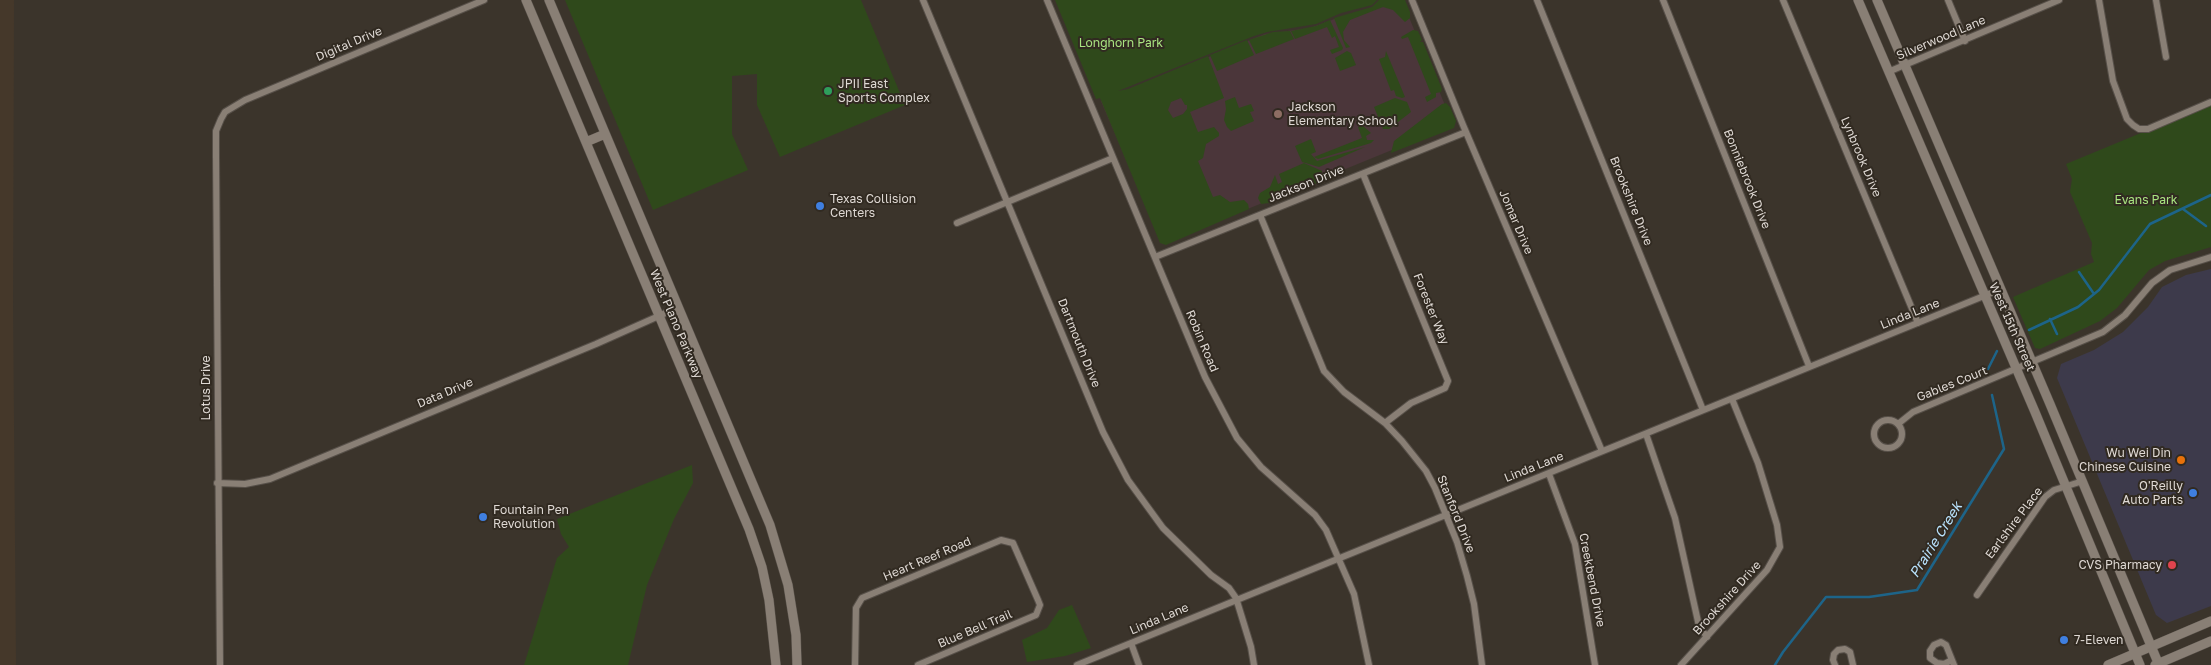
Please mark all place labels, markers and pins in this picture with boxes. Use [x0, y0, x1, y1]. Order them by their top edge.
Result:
place label: JPII East Sports Complex [838, 77, 930, 105]
marker: JPII East Sports Complex [822, 85, 834, 97]
place label: Jackson Elementary School [1288, 100, 1397, 128]
marker: Jackson Elementary School [1272, 108, 1284, 120]
place label: Texas Collision Centers [830, 192, 916, 220]
marker: Texas Collision Centers [814, 200, 826, 212]
place label: Wu Wei Din Chinese Cuisine [2079, 446, 2171, 474]
marker: Wu Wei Din Chinese Cuisine [2175, 454, 2187, 466]
place label: O'Reilly Auto Parts [2122, 479, 2183, 507]
marker: O'Reilly Auto Parts [2187, 487, 2199, 499]
place label: Fountain Pen Revolution [493, 503, 569, 531]
marker: Fountain Pen Revolution [477, 511, 489, 523]
place label: CVS Pharmacy [2078, 558, 2162, 572]
marker: CVS Pharmacy [2166, 559, 2178, 571]
place label: 7-Eleven [2074, 633, 2123, 647]
marker: 7-Eleven [2058, 634, 2070, 646]

